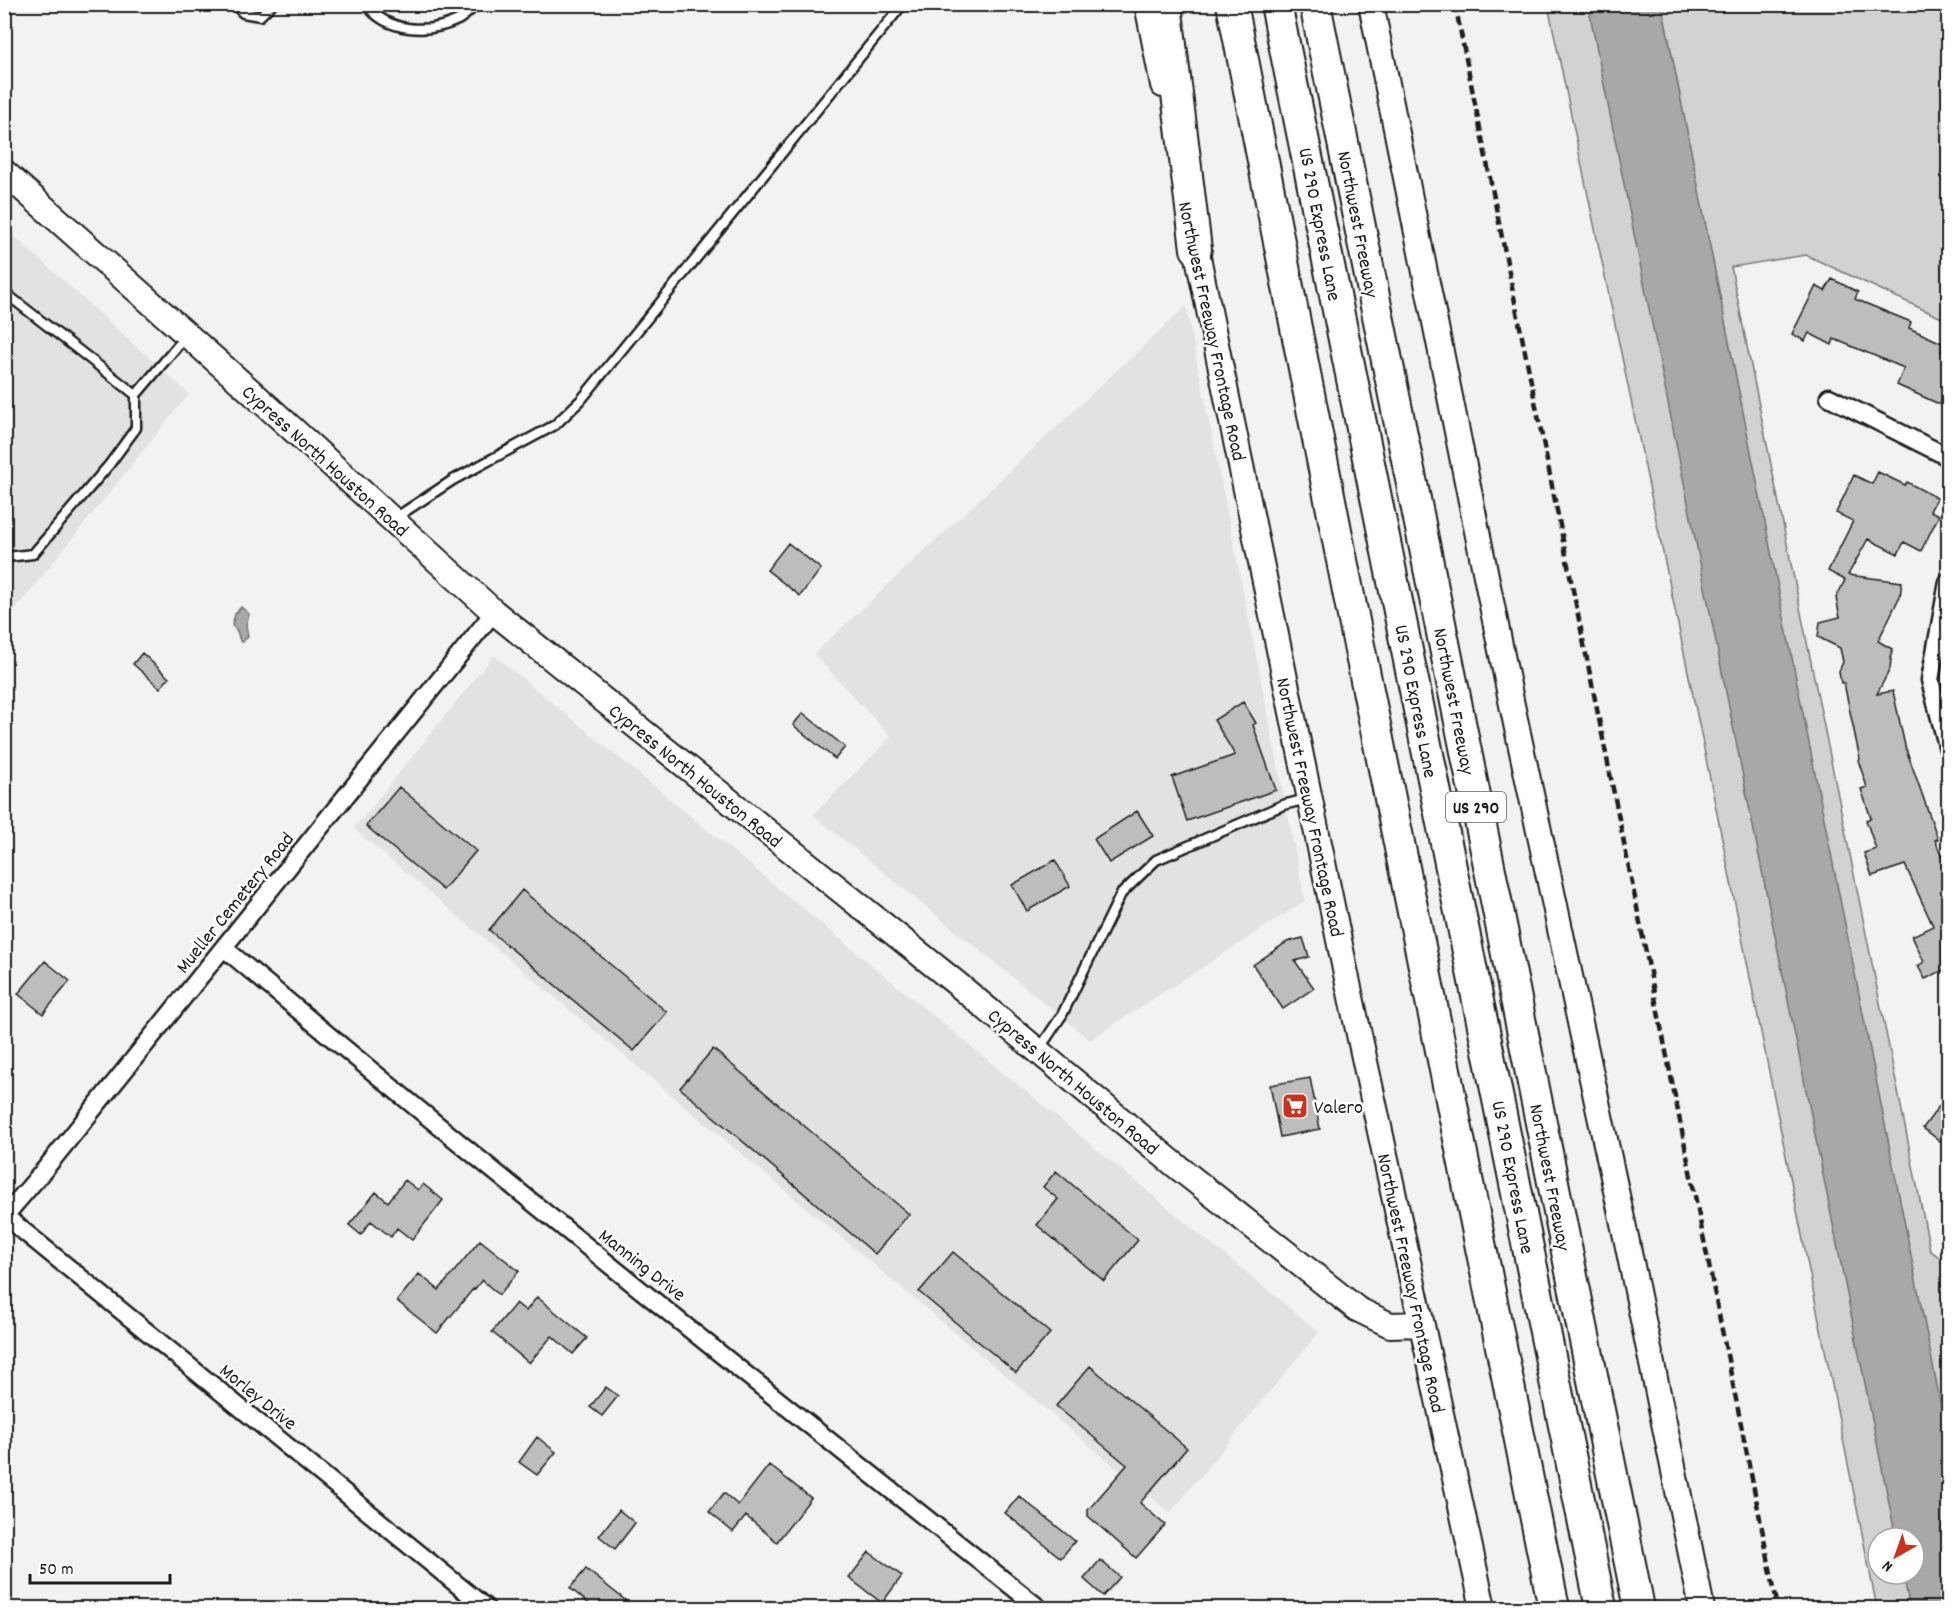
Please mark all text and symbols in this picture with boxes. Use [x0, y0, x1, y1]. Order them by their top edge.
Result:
street label: US 290 Express Lane [1289, 146, 1347, 304]
street label: Northwest Freeway [1328, 149, 1384, 301]
street label: Northwest Freeway Frontage Road [1169, 199, 1251, 464]
street label: Cypress North Houston Road [234, 380, 414, 545]
street label: US 290 Express Lane [1385, 623, 1443, 781]
street label: Northwest Freeway [1424, 626, 1480, 778]
street label: Northwest Freeway Frontage Road [1267, 675, 1349, 940]
street label: Cypress North Houston Road [601, 699, 787, 856]
road number: US 290 [1446, 792, 1506, 822]
street label: Mueller Cemetery Road [171, 827, 302, 980]
street label: Cypress North Houston Road [980, 1003, 1164, 1163]
supermarket icon: Valero [1280, 1091, 1310, 1121]
place label: Valero [1314, 1095, 1363, 1123]
street label: US 290 Express Lane [1482, 1099, 1540, 1257]
street label: Northwest Freeway [1520, 1102, 1576, 1254]
street label: Northwest Freeway Frontage Road [1368, 1151, 1450, 1416]
street label: Manning Drive [591, 1223, 691, 1310]
street label: Morley Drive [212, 1358, 302, 1439]
north arrow [1866, 1526, 1926, 1586]
scale bar [30, 1547, 170, 1585]
text: N [1877, 1554, 1898, 1577]
text: 50 m [39, 1558, 74, 1583]

